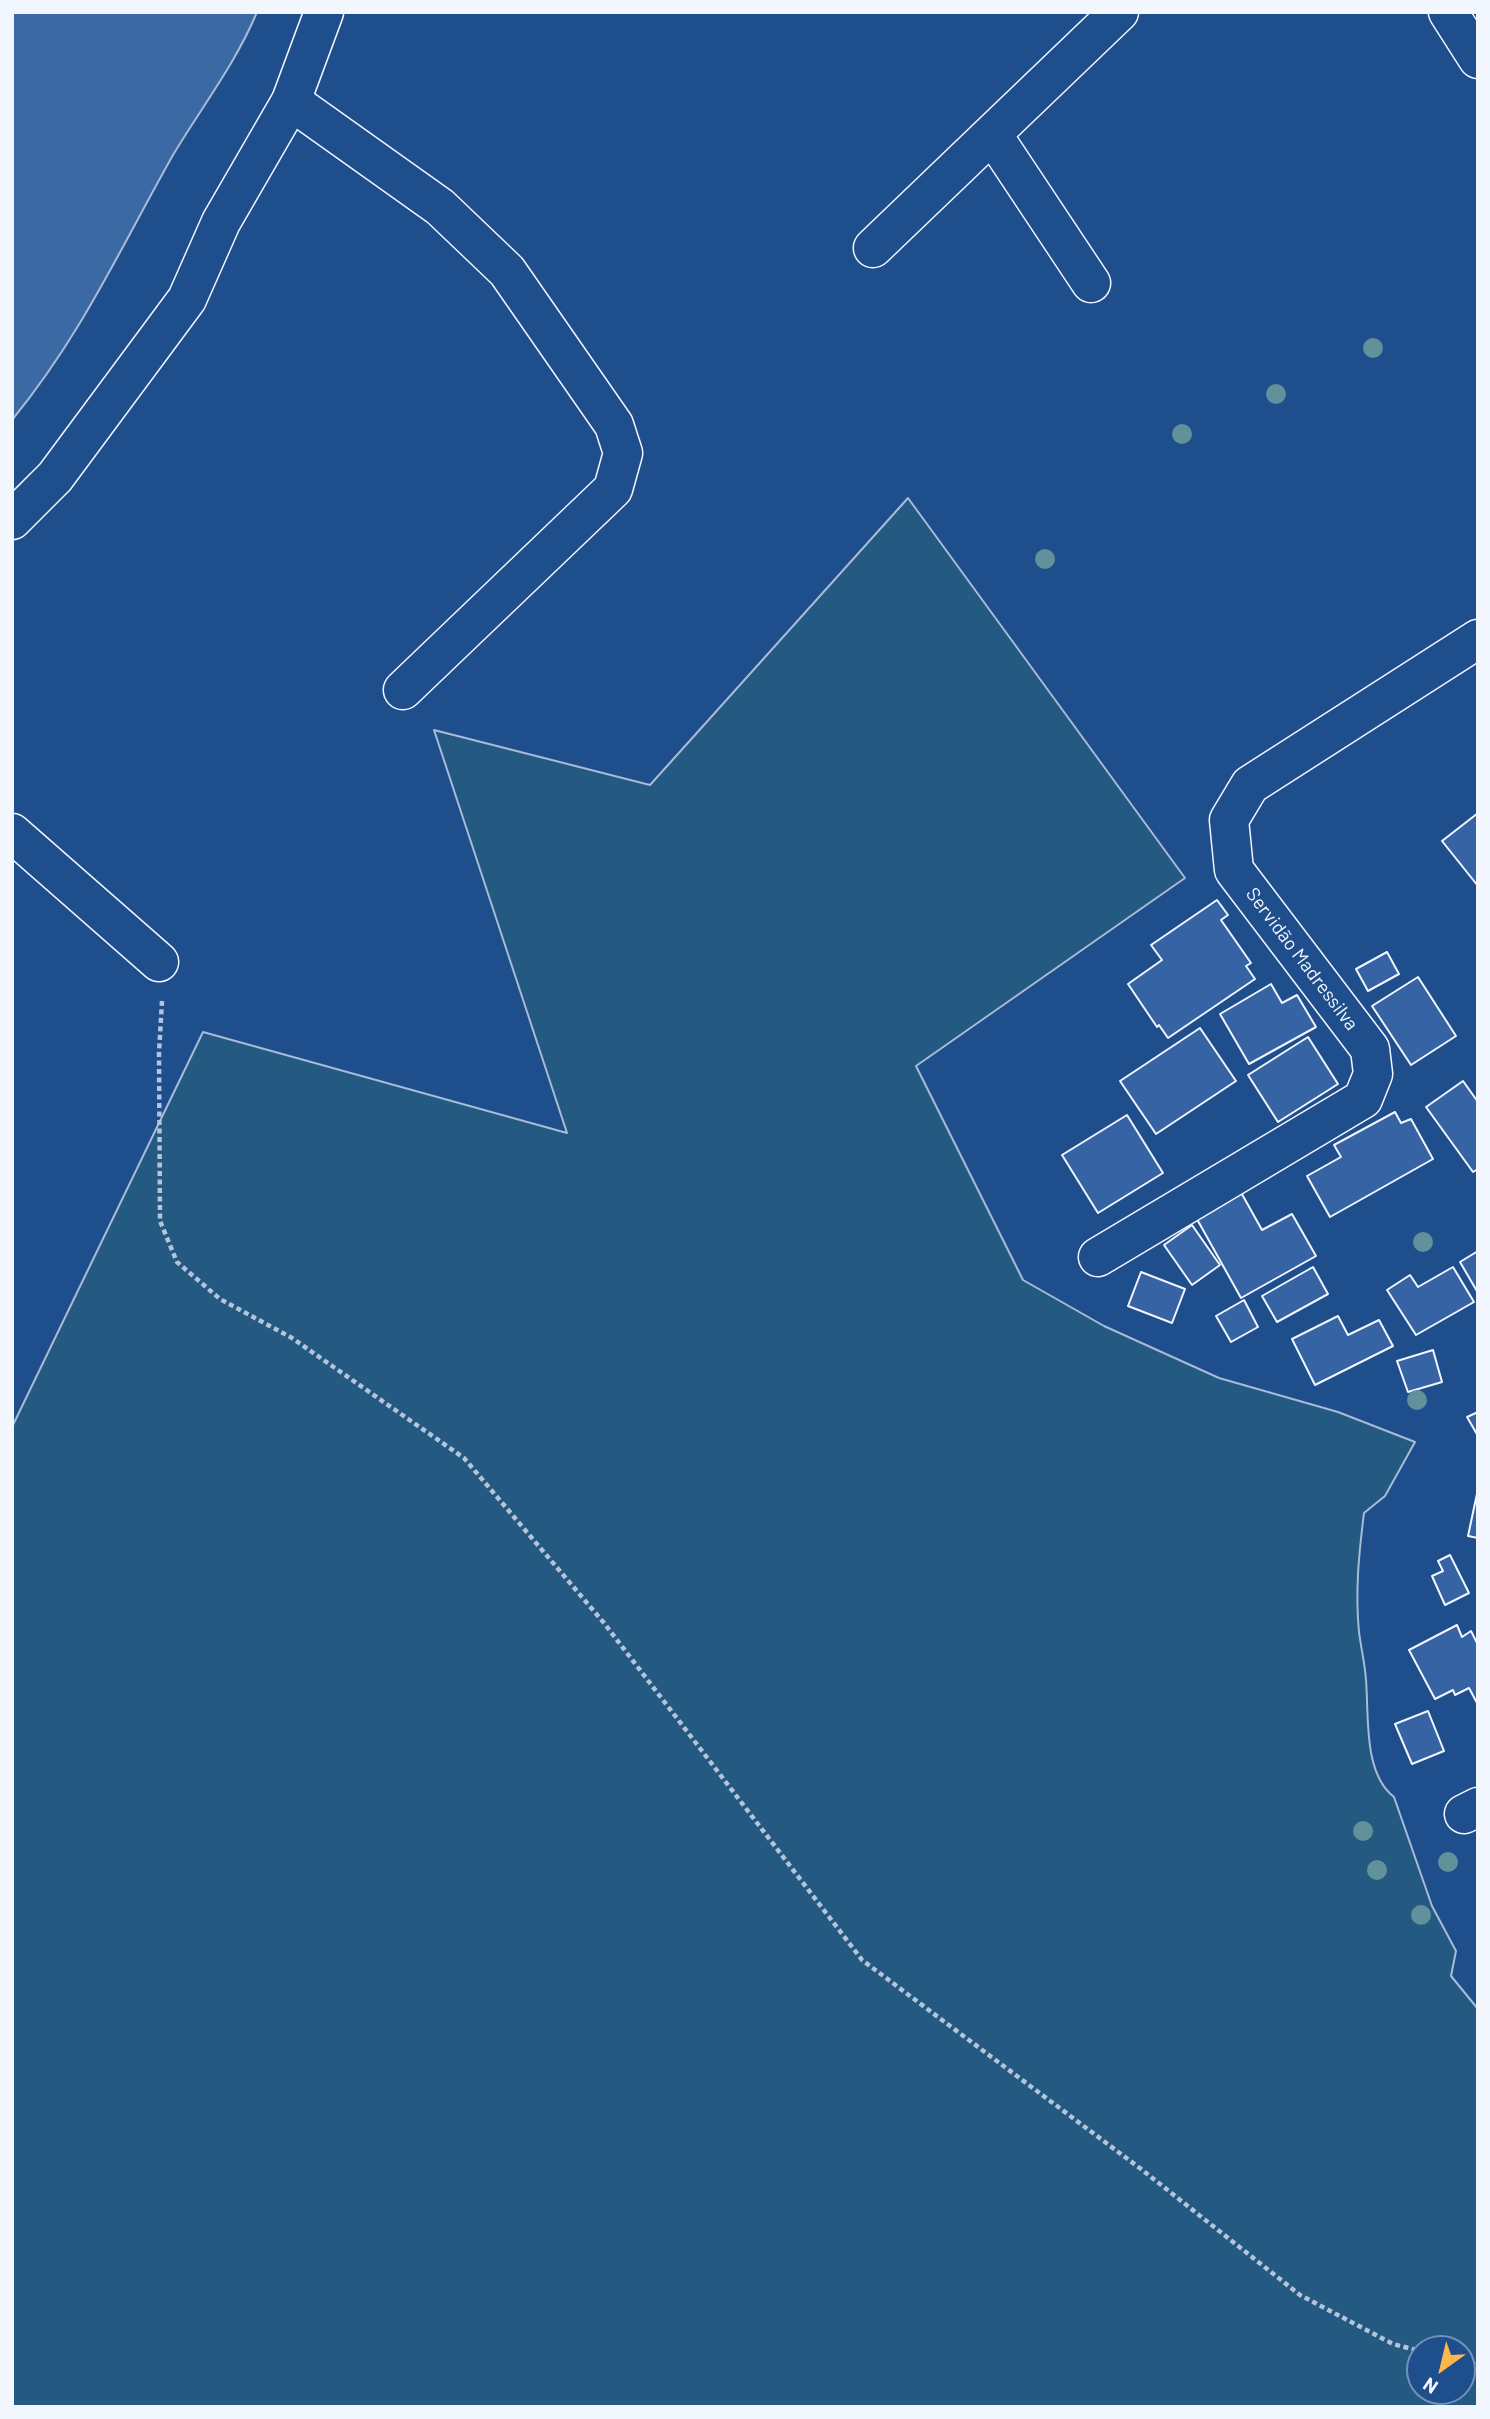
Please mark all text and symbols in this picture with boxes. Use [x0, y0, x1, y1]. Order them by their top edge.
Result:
street label: Servidão Madressilva [1241, 883, 1363, 1035]
north arrow [1406, 2335, 1476, 2405]
text: N [1418, 2373, 1442, 2399]

